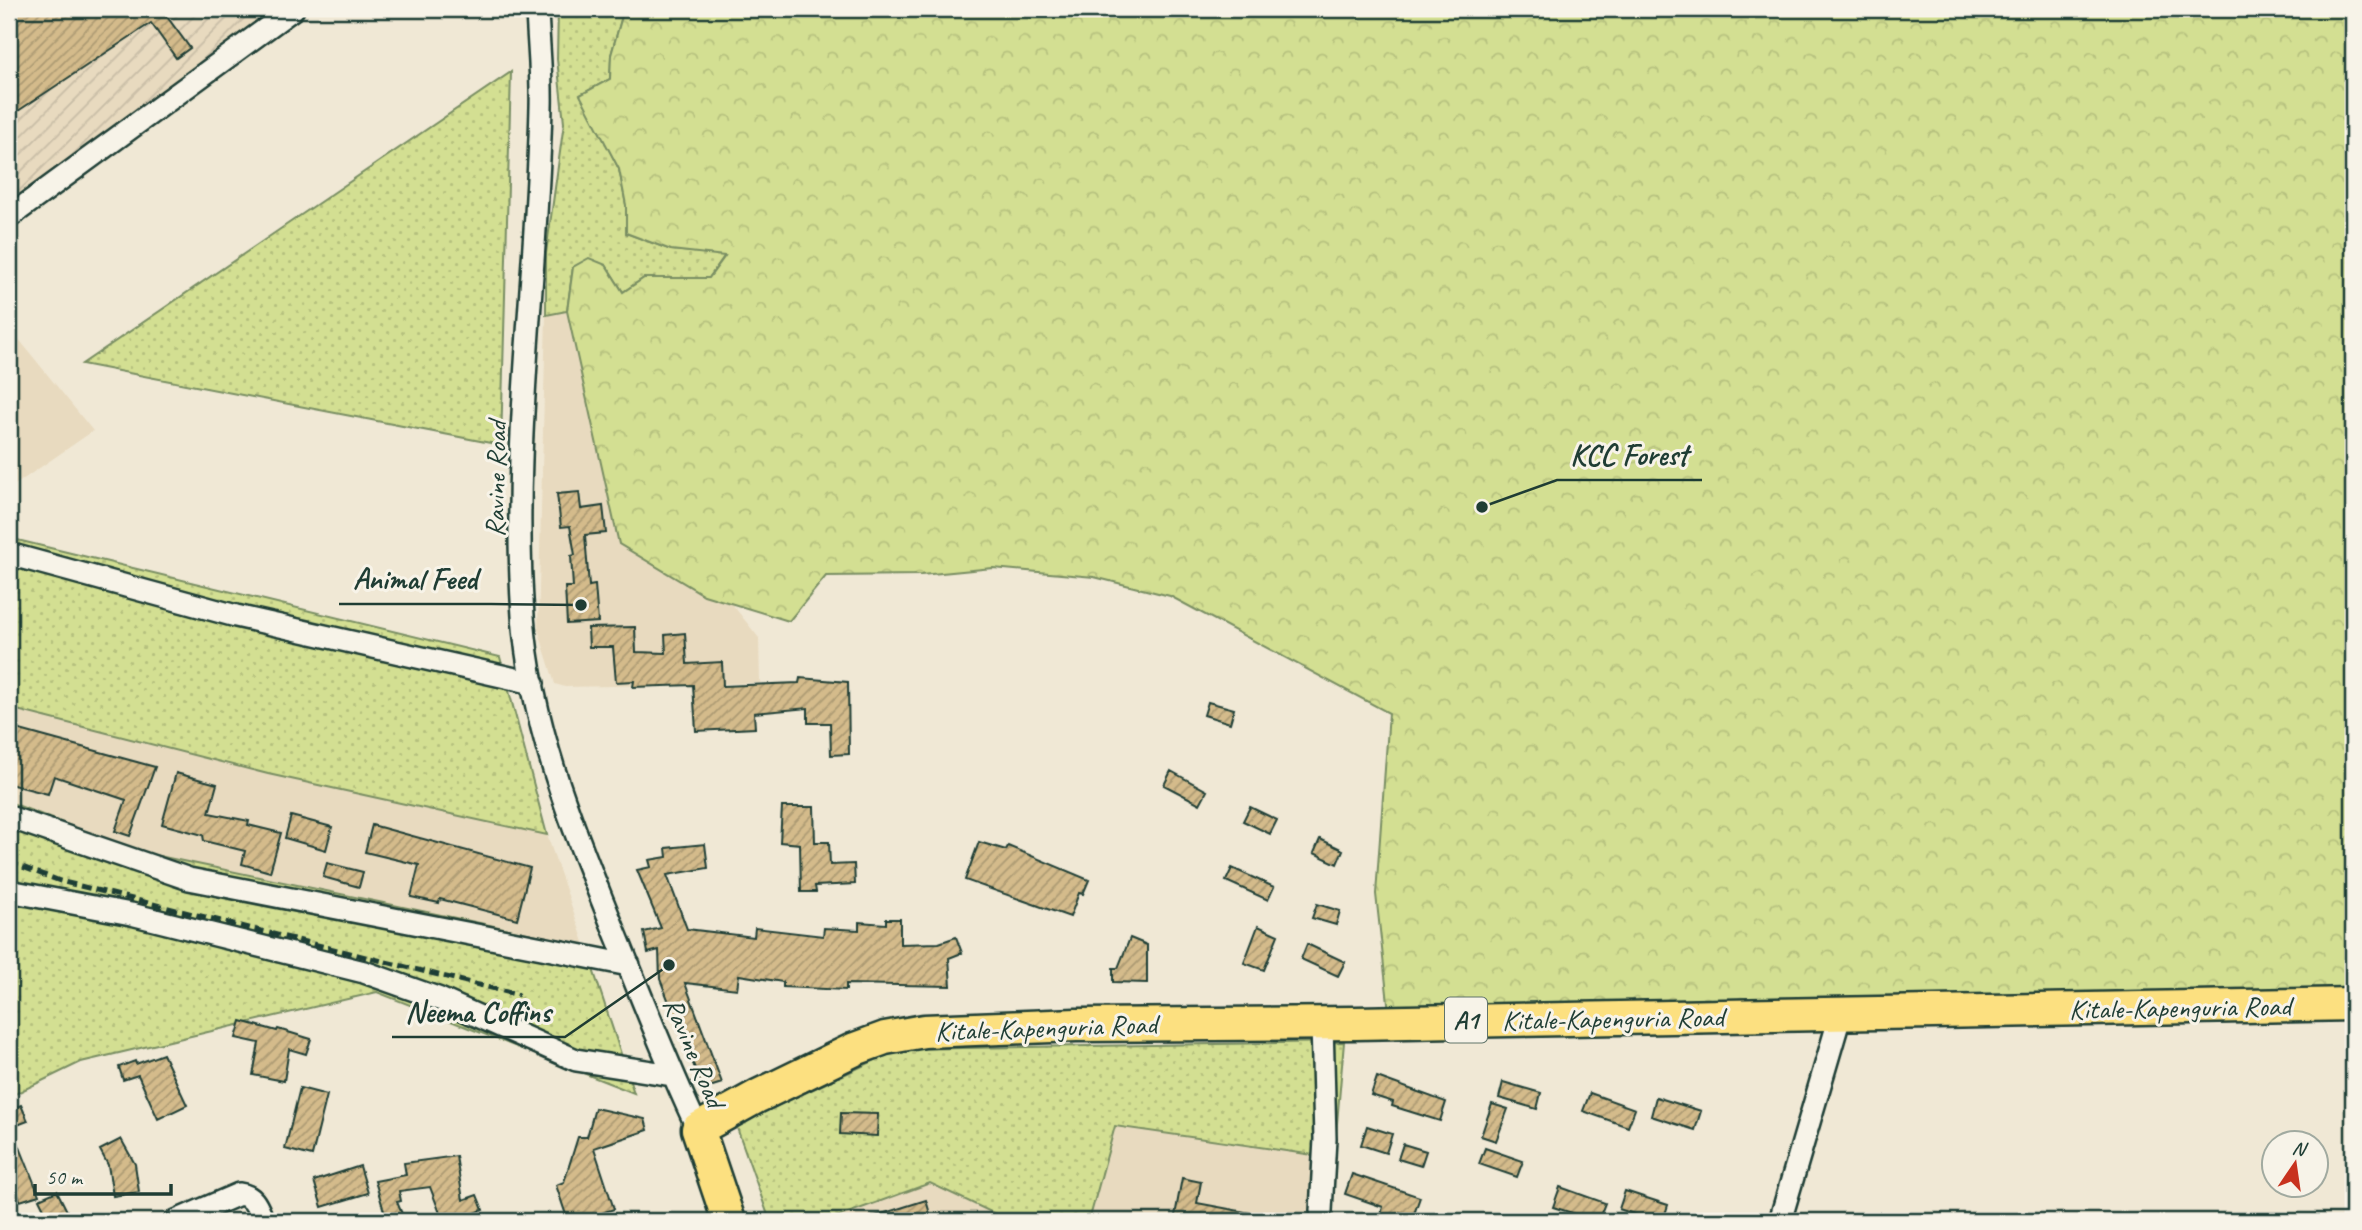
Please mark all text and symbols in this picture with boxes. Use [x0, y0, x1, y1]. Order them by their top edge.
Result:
street label: Ravine Road [477, 417, 514, 537]
callout: KCC Forest [1557, 429, 1702, 480]
text: KCC Forest [1570, 436, 1693, 474]
callout: Animal Feed [339, 553, 491, 604]
text: Animal Feed [353, 560, 482, 598]
callout: Neema Coffins [392, 986, 565, 1037]
street label: Kitale-Kapenguria Road [2069, 988, 2295, 1027]
street label: Ravine Road [656, 992, 735, 1116]
text: Neema Coffins [405, 993, 554, 1031]
road number: A1 [1445, 998, 1487, 1042]
street label: Kitale-Kapenguria Road [1502, 999, 1728, 1038]
street label: Kitale-Kapenguria Road [935, 1006, 1162, 1049]
north arrow [2260, 1128, 2330, 1198]
text: N [2290, 1135, 2310, 1162]
scale bar [35, 1153, 172, 1197]
text: 50 m [46, 1164, 84, 1190]

